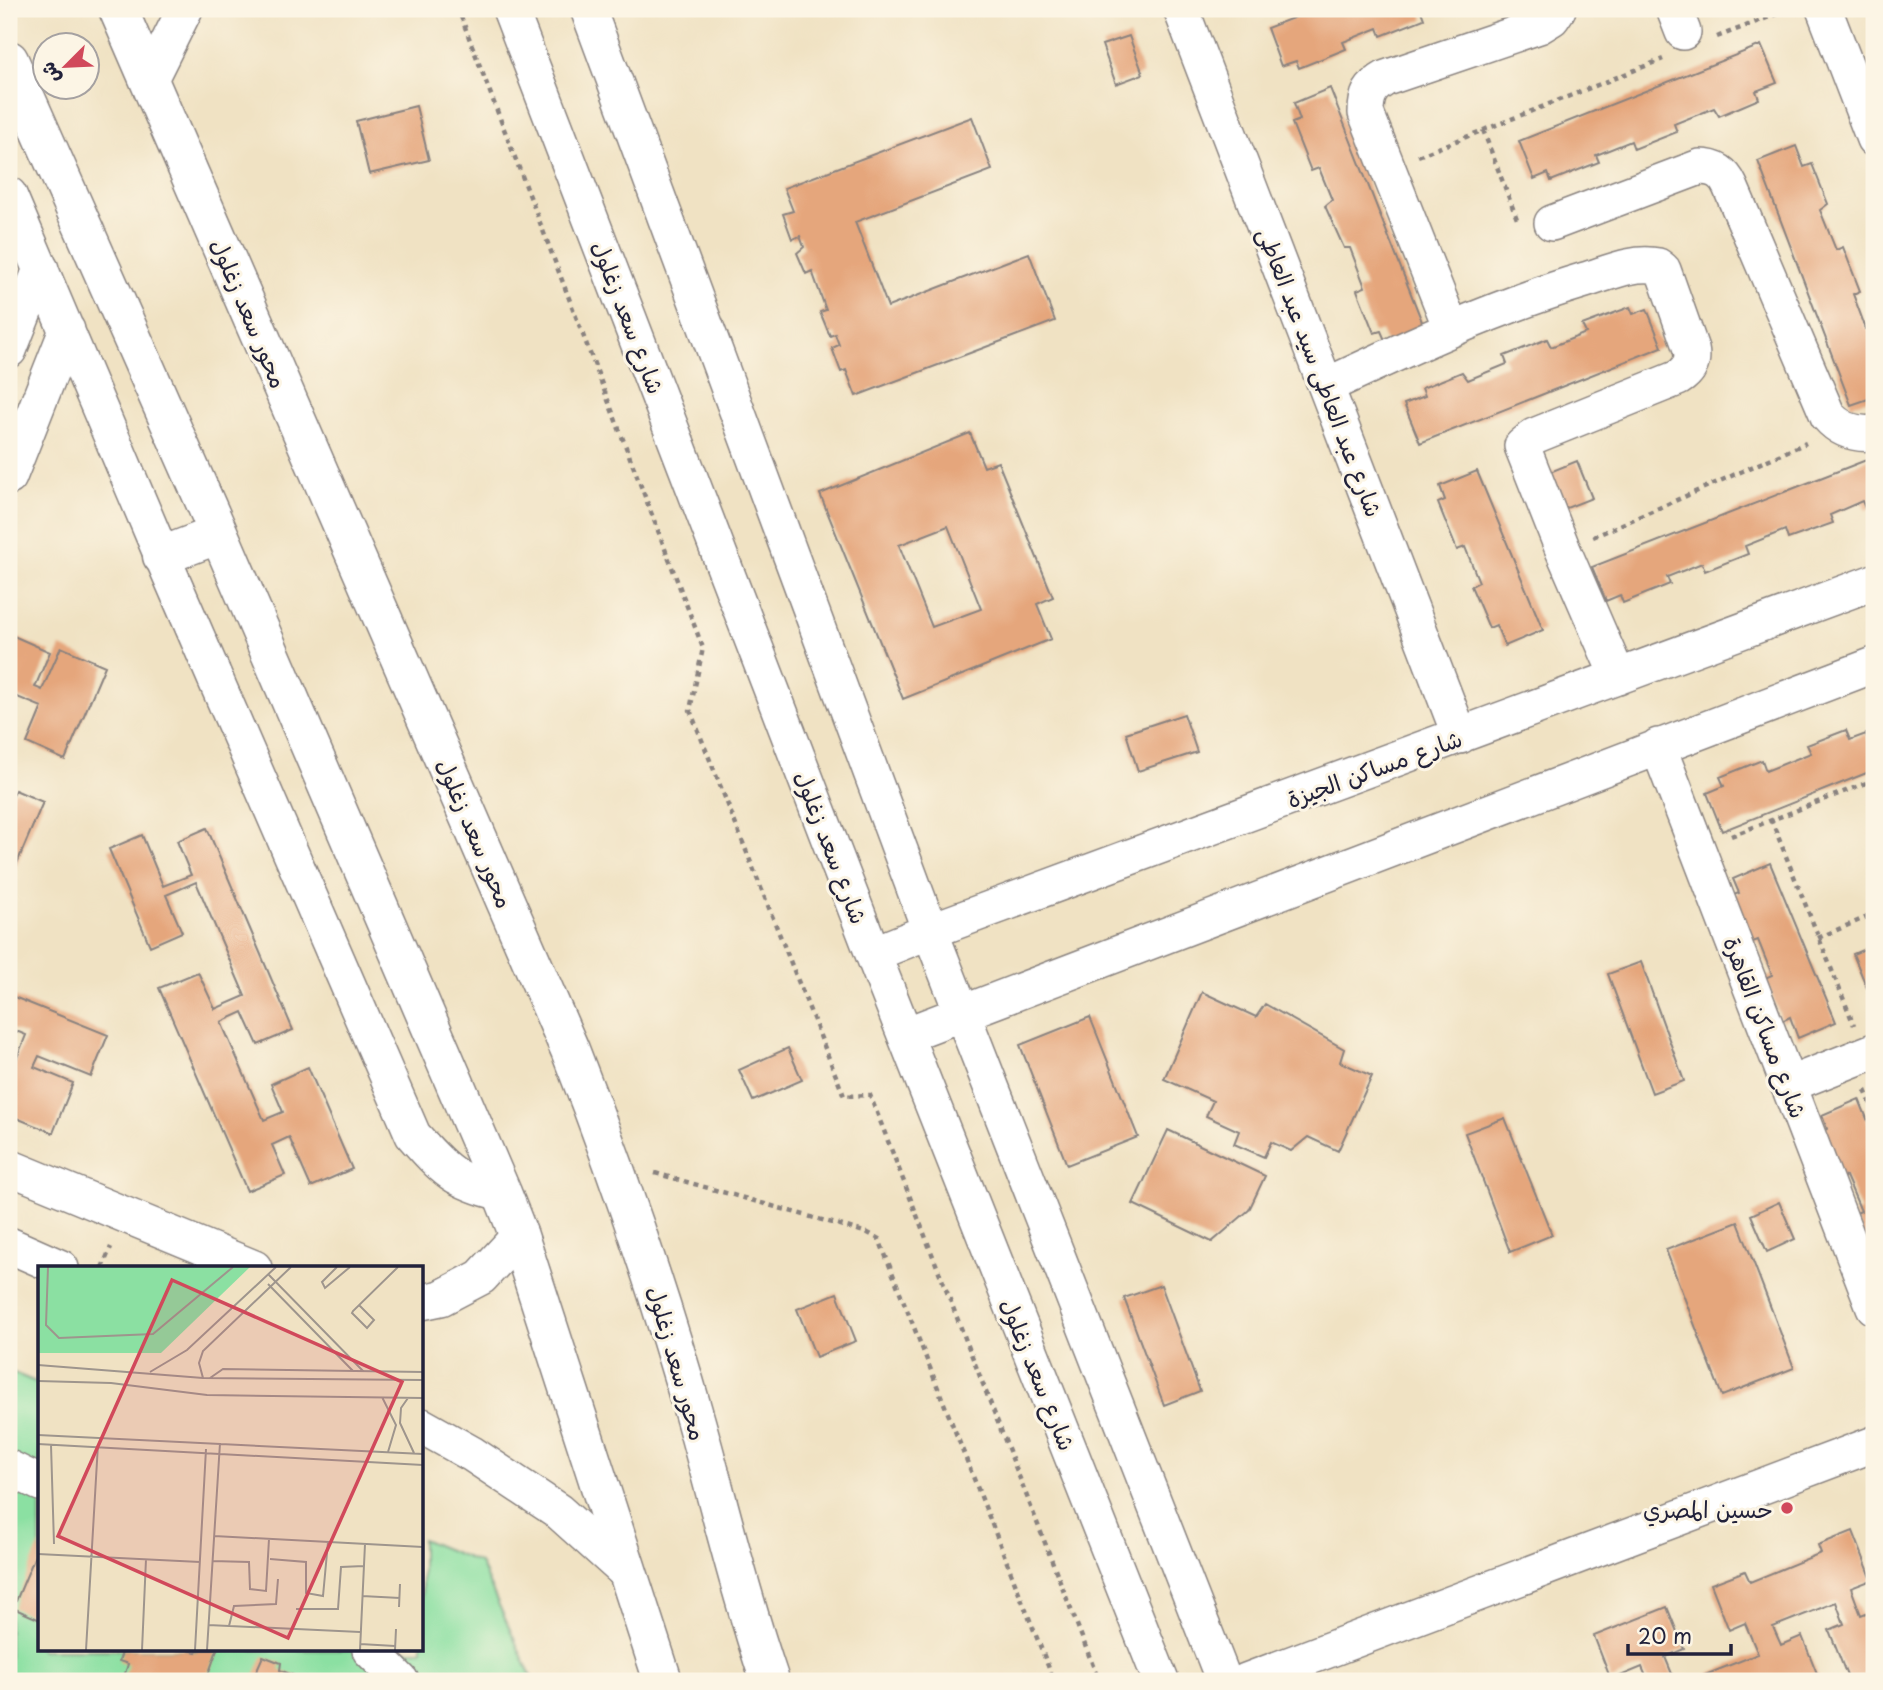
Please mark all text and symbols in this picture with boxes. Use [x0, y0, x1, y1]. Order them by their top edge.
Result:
north arrow [32, 32, 102, 102]
text: ش [32, 58, 67, 89]
street label: شارع عبد العاطى سيد عبد العاطى [1250, 222, 1392, 522]
street label: محور سعد زغلول [203, 233, 297, 393]
street label: شارع سعد زغلول [584, 235, 674, 399]
street label: شارع مساكن الجيزة [1281, 720, 1467, 816]
street label: محور سعد زغلول [429, 753, 523, 913]
street label: شارع سعد زغلول [787, 765, 877, 929]
street label: شارع مساكن القاهرة [1715, 931, 1817, 1123]
inset map [38, 1266, 424, 1652]
street label: محور سعد زغلول [639, 1282, 717, 1444]
street label: شارع سعد زغلول [993, 1293, 1085, 1455]
place label: حسين المصري [1643, 1491, 1773, 1527]
marker: حسين المصري [1779, 1500, 1795, 1516]
scale bar [1628, 1613, 1731, 1657]
text: 20 m [1638, 1619, 1692, 1651]

